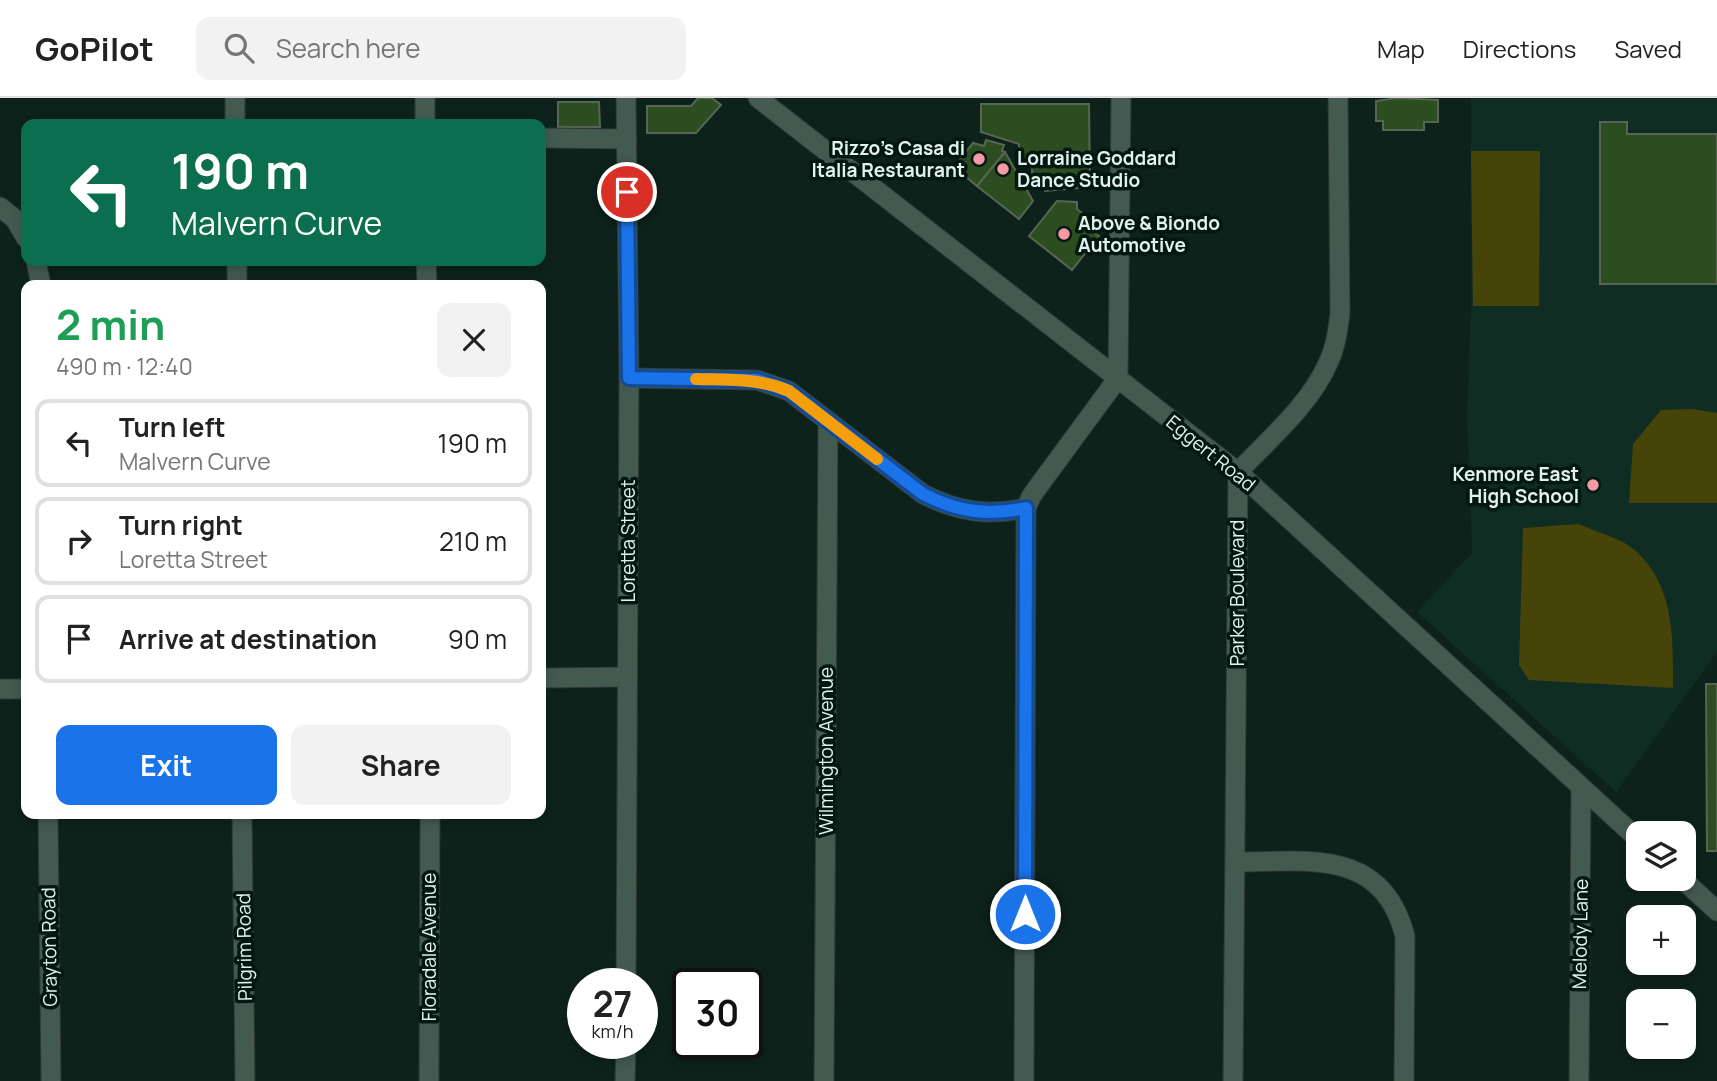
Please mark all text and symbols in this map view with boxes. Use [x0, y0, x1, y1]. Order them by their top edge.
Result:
search box [196, 17, 686, 80]
text: GoPilot [35, 26, 154, 71]
icon: search [220, 29, 258, 67]
text: Search here [276, 30, 420, 66]
text: Map [1377, 32, 1425, 65]
text: Directions [1463, 32, 1576, 65]
text: Saved [1614, 32, 1682, 65]
place label: Rizzo's Casa di Italia Restaurant [811, 135, 965, 183]
text: 190 m [171, 137, 309, 204]
place label: Lorraine Goddard Dance Studio [1017, 145, 1176, 193]
icon: left [56, 147, 147, 238]
marker: Rizzo's Casa di Italia Restaurant [971, 151, 987, 167]
marker: Lorraine Goddard Dance Studio [995, 161, 1011, 177]
pin [597, 162, 657, 222]
icon: arrive [608, 173, 646, 211]
text: Malvern Curve [171, 201, 382, 245]
place label: Above & Biondo Automotive [1078, 210, 1220, 258]
marker: Above & Biondo Automotive [1056, 226, 1072, 242]
text: 2 min [56, 295, 165, 353]
button: close [437, 303, 511, 377]
text: 490 m · 12:40 [56, 350, 193, 382]
text: Turn left [119, 409, 226, 445]
street label: Eggert Road [1161, 409, 1261, 497]
icon: left [60, 424, 98, 462]
text: 190 m [438, 425, 507, 461]
text: Malvern Curve [119, 445, 271, 477]
place label: Kenmore East High School [1453, 461, 1579, 509]
marker: Kenmore East High School [1585, 477, 1601, 493]
street label: Loretta Street [615, 480, 641, 602]
text: Turn right [119, 507, 243, 543]
street label: Parker Boulevard [1224, 520, 1250, 666]
icon: right [60, 522, 98, 560]
text: 210 m [439, 523, 507, 559]
text: Loretta Street [119, 543, 268, 575]
icon: arrive [60, 620, 98, 658]
text: Arrive at destination [119, 621, 377, 657]
text: 90 m [448, 621, 507, 657]
street label: Wilmington Avenue [813, 667, 839, 835]
button: Exit [56, 725, 277, 805]
button: Share [291, 725, 511, 805]
map controls [1626, 821, 1696, 1059]
button: layers [1626, 821, 1696, 891]
street label: Floradale Avenue [416, 873, 442, 1021]
position arrow [988, 877, 1062, 951]
street label: Melody Lane [1566, 879, 1594, 989]
street label: Grayton Road [35, 887, 63, 1007]
street label: Pilgrim Road [230, 893, 258, 1001]
button: + [1626, 905, 1696, 975]
speed limit sign: 30 [672, 968, 763, 1059]
text: 27 [593, 980, 632, 1028]
button: − [1626, 989, 1696, 1059]
text: km/h [592, 1019, 633, 1043]

